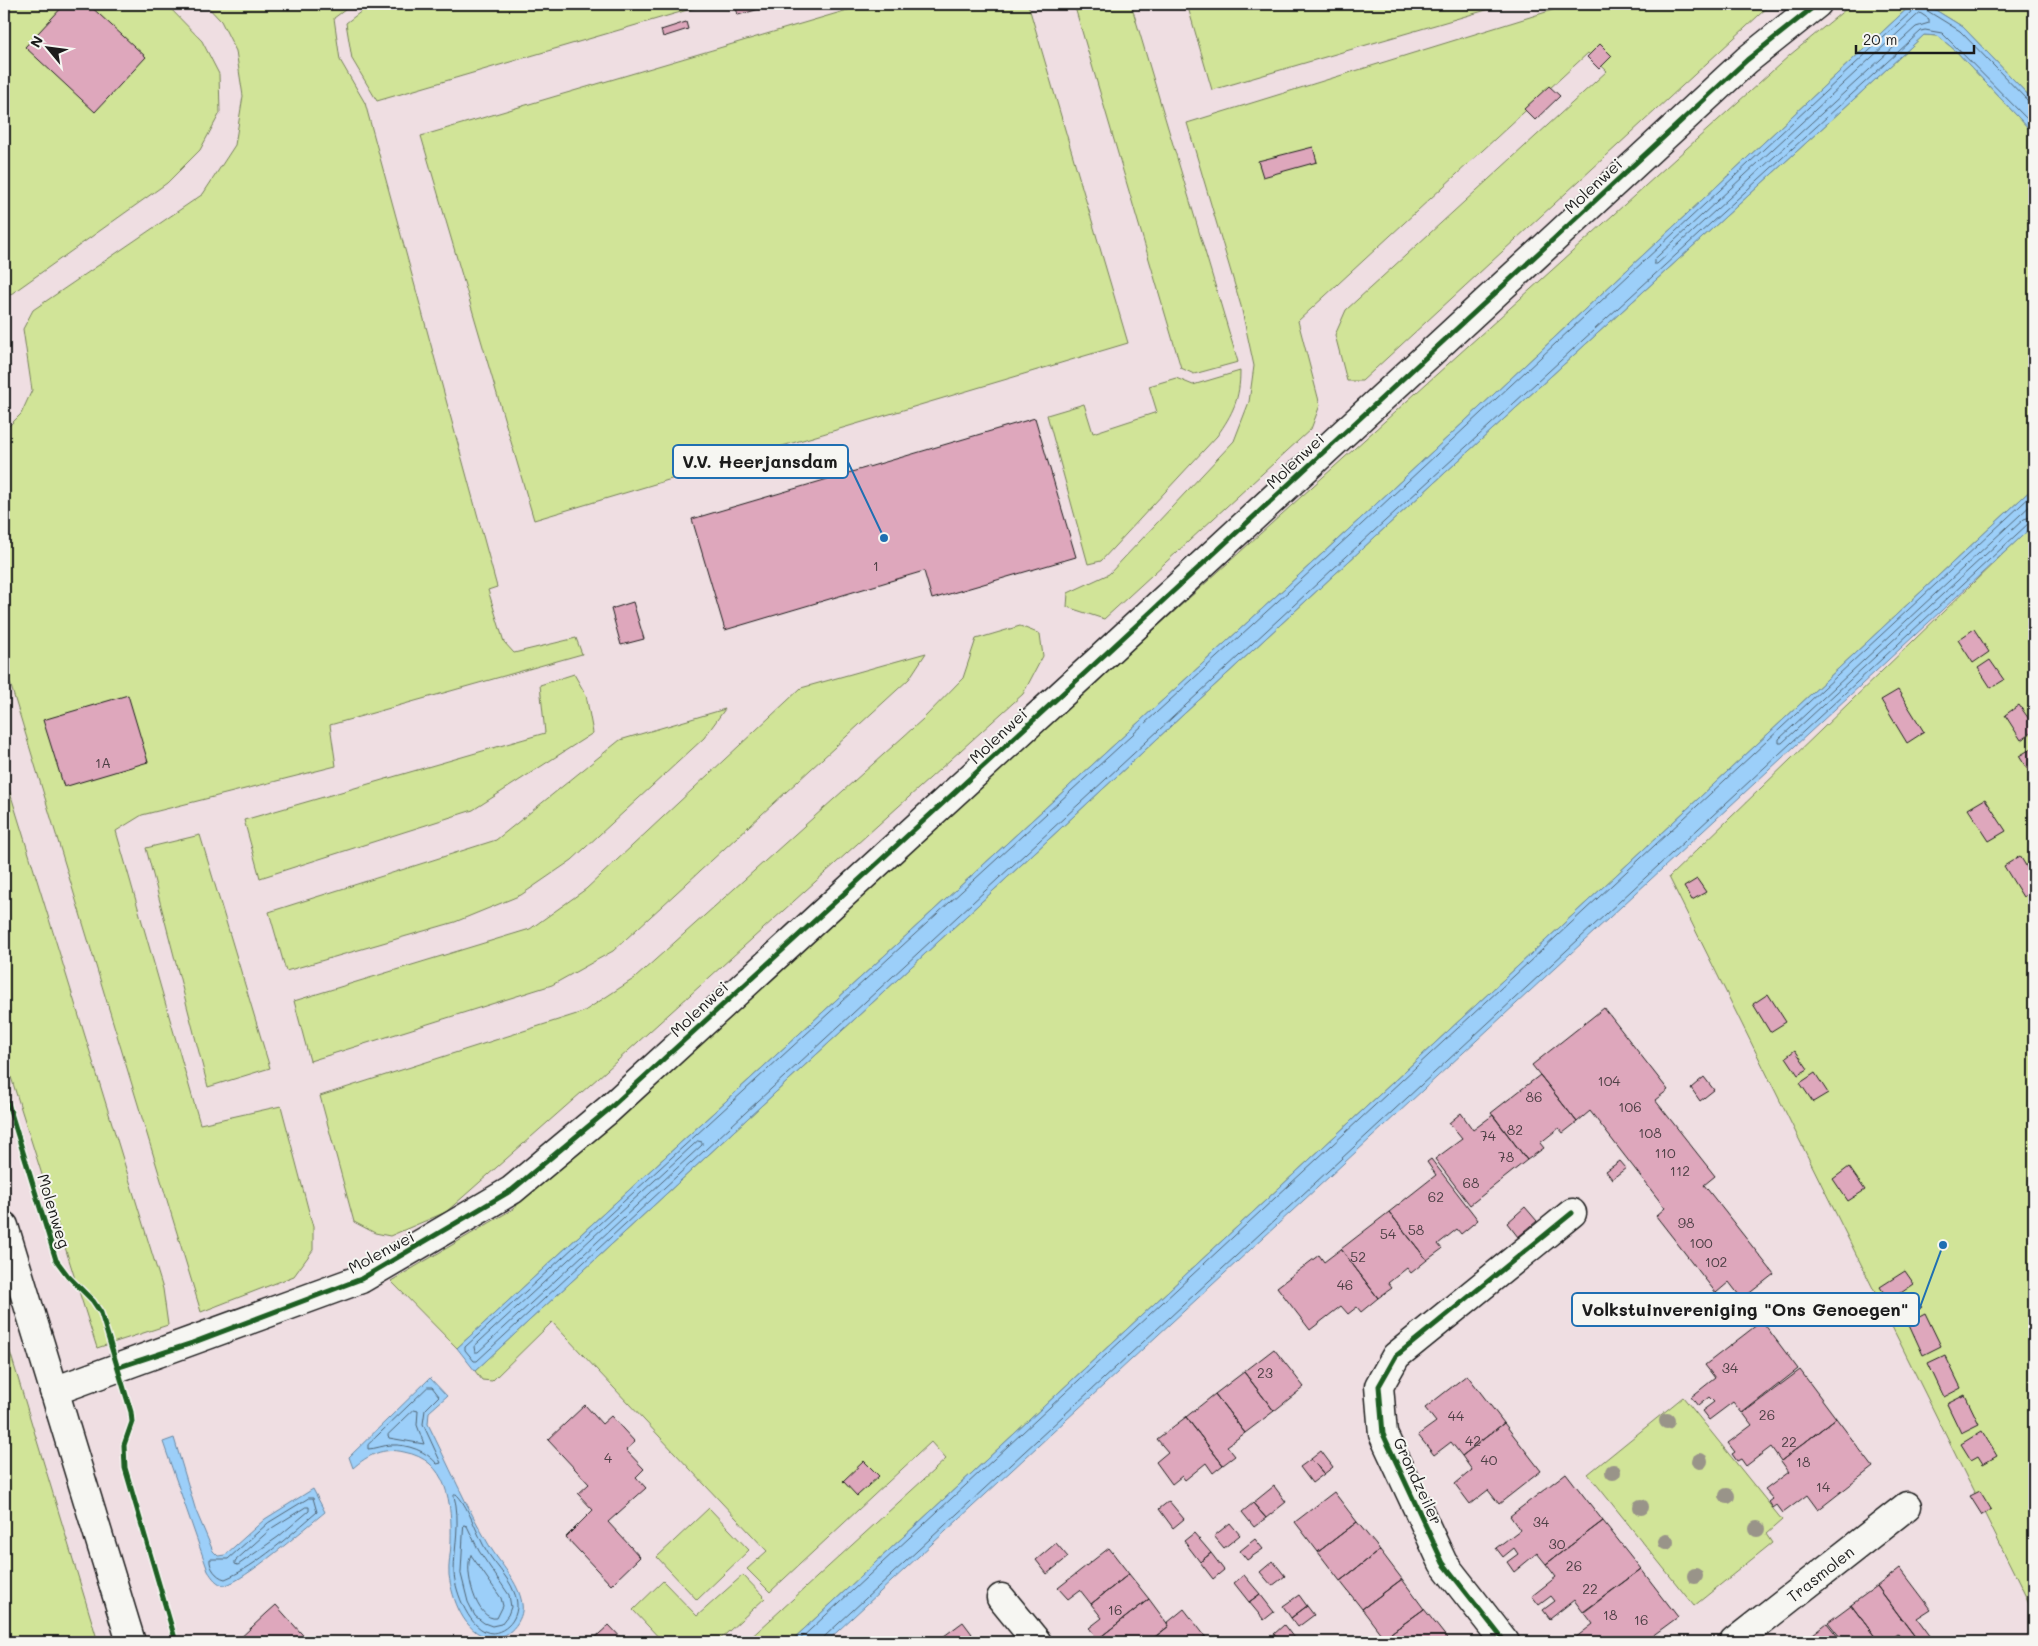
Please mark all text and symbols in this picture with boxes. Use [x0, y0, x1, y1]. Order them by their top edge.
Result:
north arrow [22, 22, 72, 72]
scale bar [1856, 22, 1973, 54]
text: 20 m [1863, 29, 1897, 49]
text: N [25, 32, 47, 51]
street label: Molenwei [1559, 153, 1626, 218]
street label: Molenwei [1261, 428, 1328, 493]
callout: V.V. Heerjansdam [673, 445, 848, 478]
text: V.V. Heerjansdam [682, 449, 838, 473]
house number: 1 [873, 556, 879, 575]
street label: Molenwei [964, 703, 1031, 768]
house number: 1A [95, 753, 111, 772]
street label: Molenwei [665, 976, 732, 1041]
house number: 104 [1597, 1071, 1621, 1090]
house number: 86 [1526, 1087, 1542, 1106]
house number: 106 [1618, 1097, 1642, 1116]
house number: 82 [1507, 1120, 1523, 1139]
house number: 108 [1638, 1123, 1662, 1142]
house number: 74 [1480, 1126, 1497, 1145]
house number: 110 [1654, 1143, 1676, 1162]
house number: 78 [1498, 1147, 1514, 1166]
house number: 112 [1670, 1161, 1690, 1180]
street label: Molenweg [33, 1171, 76, 1251]
house number: 68 [1463, 1173, 1479, 1192]
house number: 62 [1428, 1187, 1444, 1206]
house number: 98 [1678, 1213, 1694, 1232]
house number: 58 [1408, 1220, 1424, 1239]
house number: 54 [1380, 1224, 1397, 1243]
street label: Molenwei [344, 1225, 418, 1278]
house number: 100 [1689, 1233, 1713, 1252]
house number: 52 [1350, 1247, 1366, 1266]
house number: 102 [1705, 1252, 1727, 1271]
house number: 46 [1337, 1275, 1353, 1294]
callout: Volkstuinvereniging "Ons Genoegen" [1572, 1293, 1919, 1326]
text: Volkstuinvereniging "Ons Genoegen" [1581, 1297, 1909, 1321]
house number: 34 [1722, 1358, 1739, 1377]
house number: 23 [1257, 1363, 1273, 1382]
house number: 26 [1759, 1405, 1775, 1424]
house number: 44 [1448, 1406, 1465, 1425]
house number: 42 [1465, 1431, 1481, 1450]
house number: 22 [1781, 1432, 1797, 1451]
street label: Grondzeiler [1389, 1434, 1448, 1528]
house number: 4 [604, 1448, 613, 1467]
house number: 40 [1481, 1450, 1498, 1469]
house number: 18 [1796, 1452, 1810, 1471]
house number: 14 [1816, 1477, 1831, 1496]
house number: 34 [1533, 1512, 1550, 1531]
house number: 30 [1549, 1534, 1566, 1553]
street label: Trasmolen [1782, 1541, 1858, 1607]
house number: 26 [1566, 1556, 1582, 1575]
house number: 22 [1582, 1579, 1598, 1598]
house number: 16 [1108, 1600, 1122, 1619]
house number: 18 [1603, 1605, 1617, 1624]
house number: 16 [1634, 1610, 1648, 1629]

